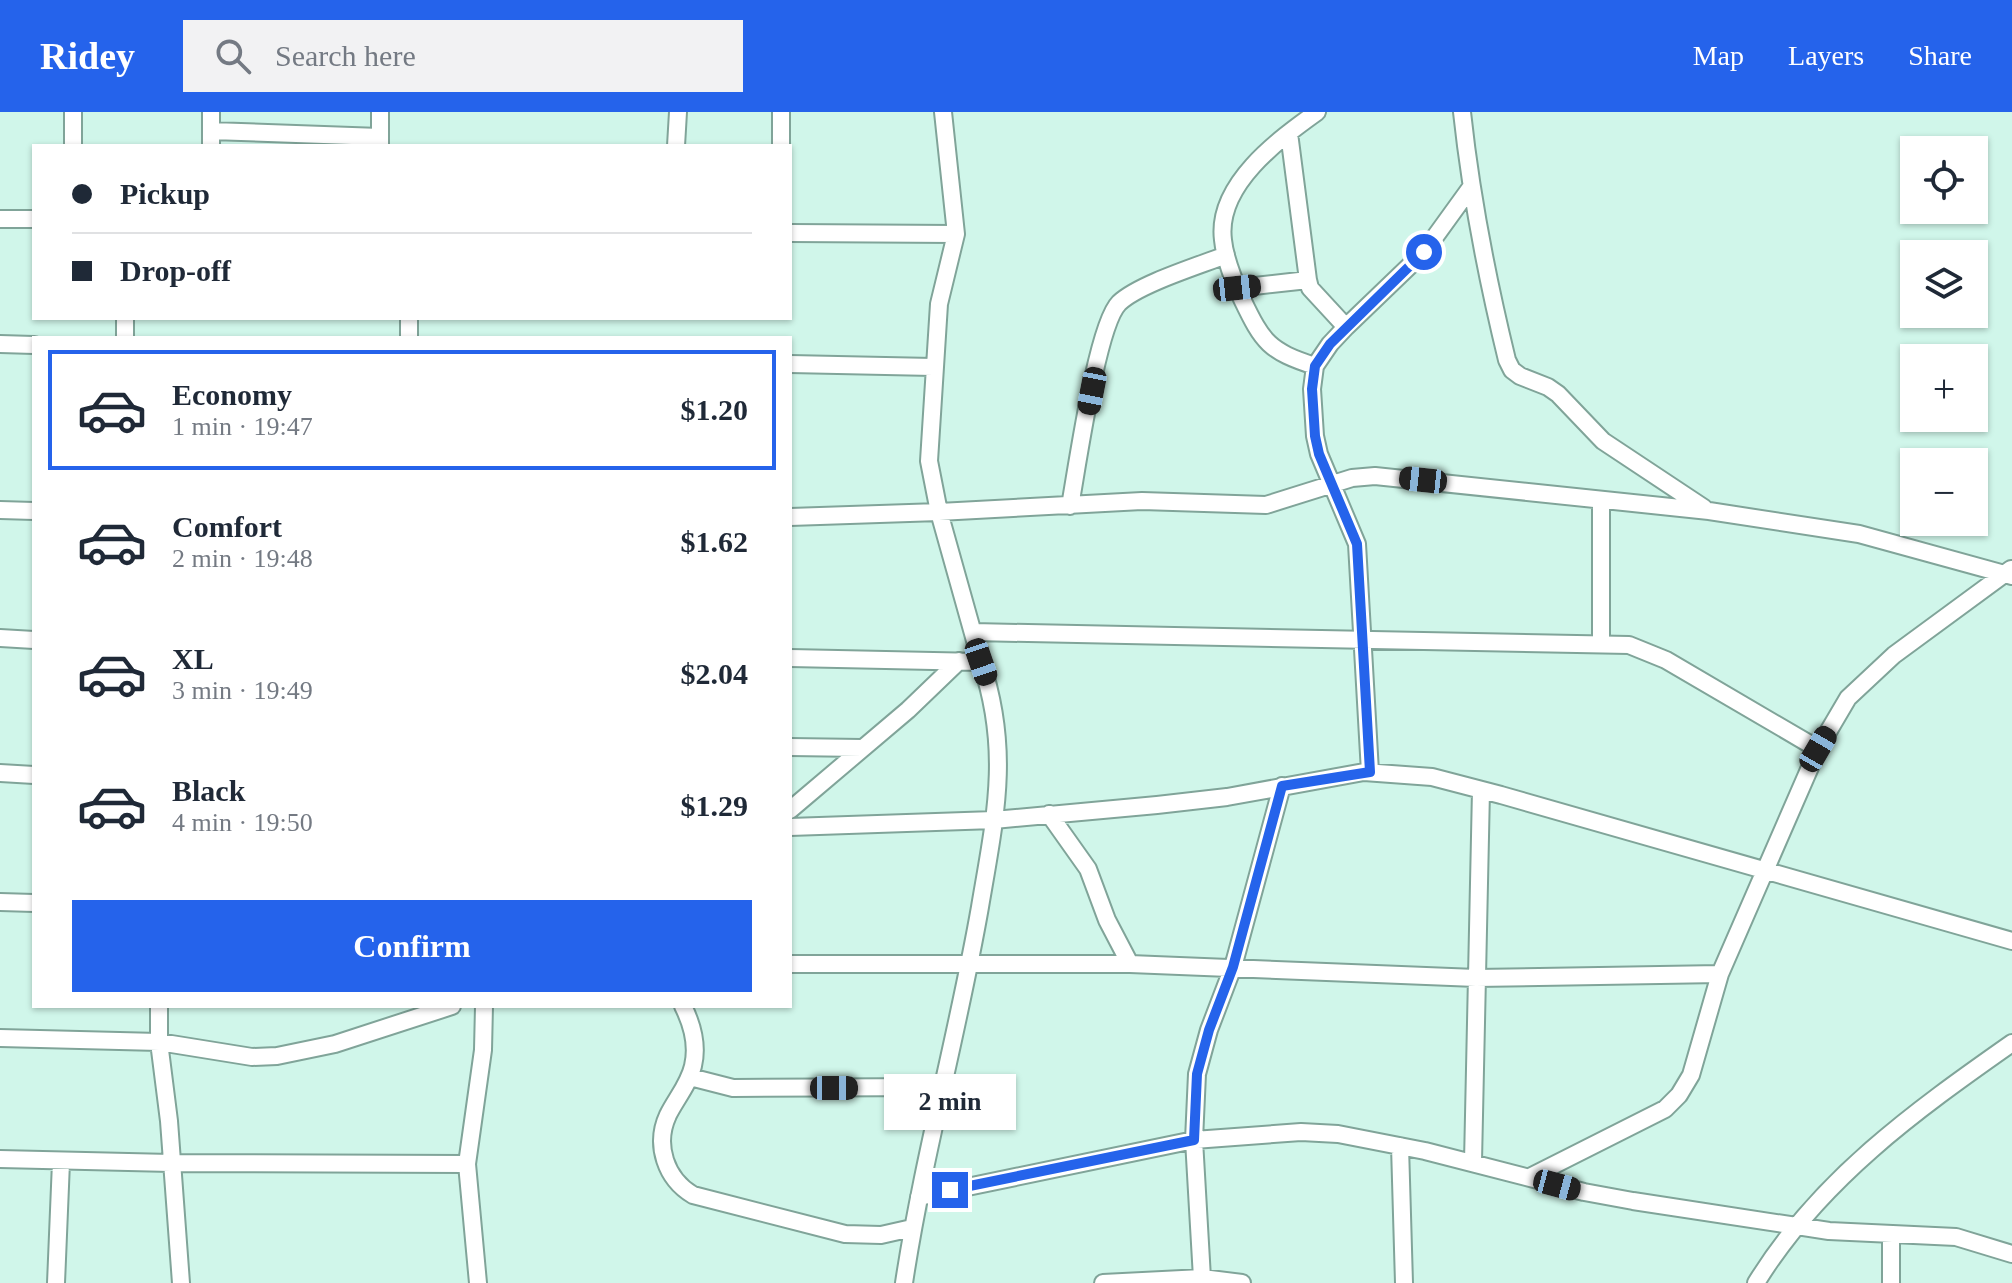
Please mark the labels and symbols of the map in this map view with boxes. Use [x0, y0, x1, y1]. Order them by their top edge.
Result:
route start [1406, 234, 1442, 270]
car [1212, 274, 1262, 302]
car [1076, 365, 1108, 417]
car [1398, 466, 1448, 494]
car [962, 635, 1000, 689]
car [1796, 722, 1840, 776]
callout: 2 min [884, 1074, 1016, 1130]
car [810, 1076, 858, 1100]
car [1531, 1167, 1583, 1203]
route end [932, 1172, 968, 1208]

